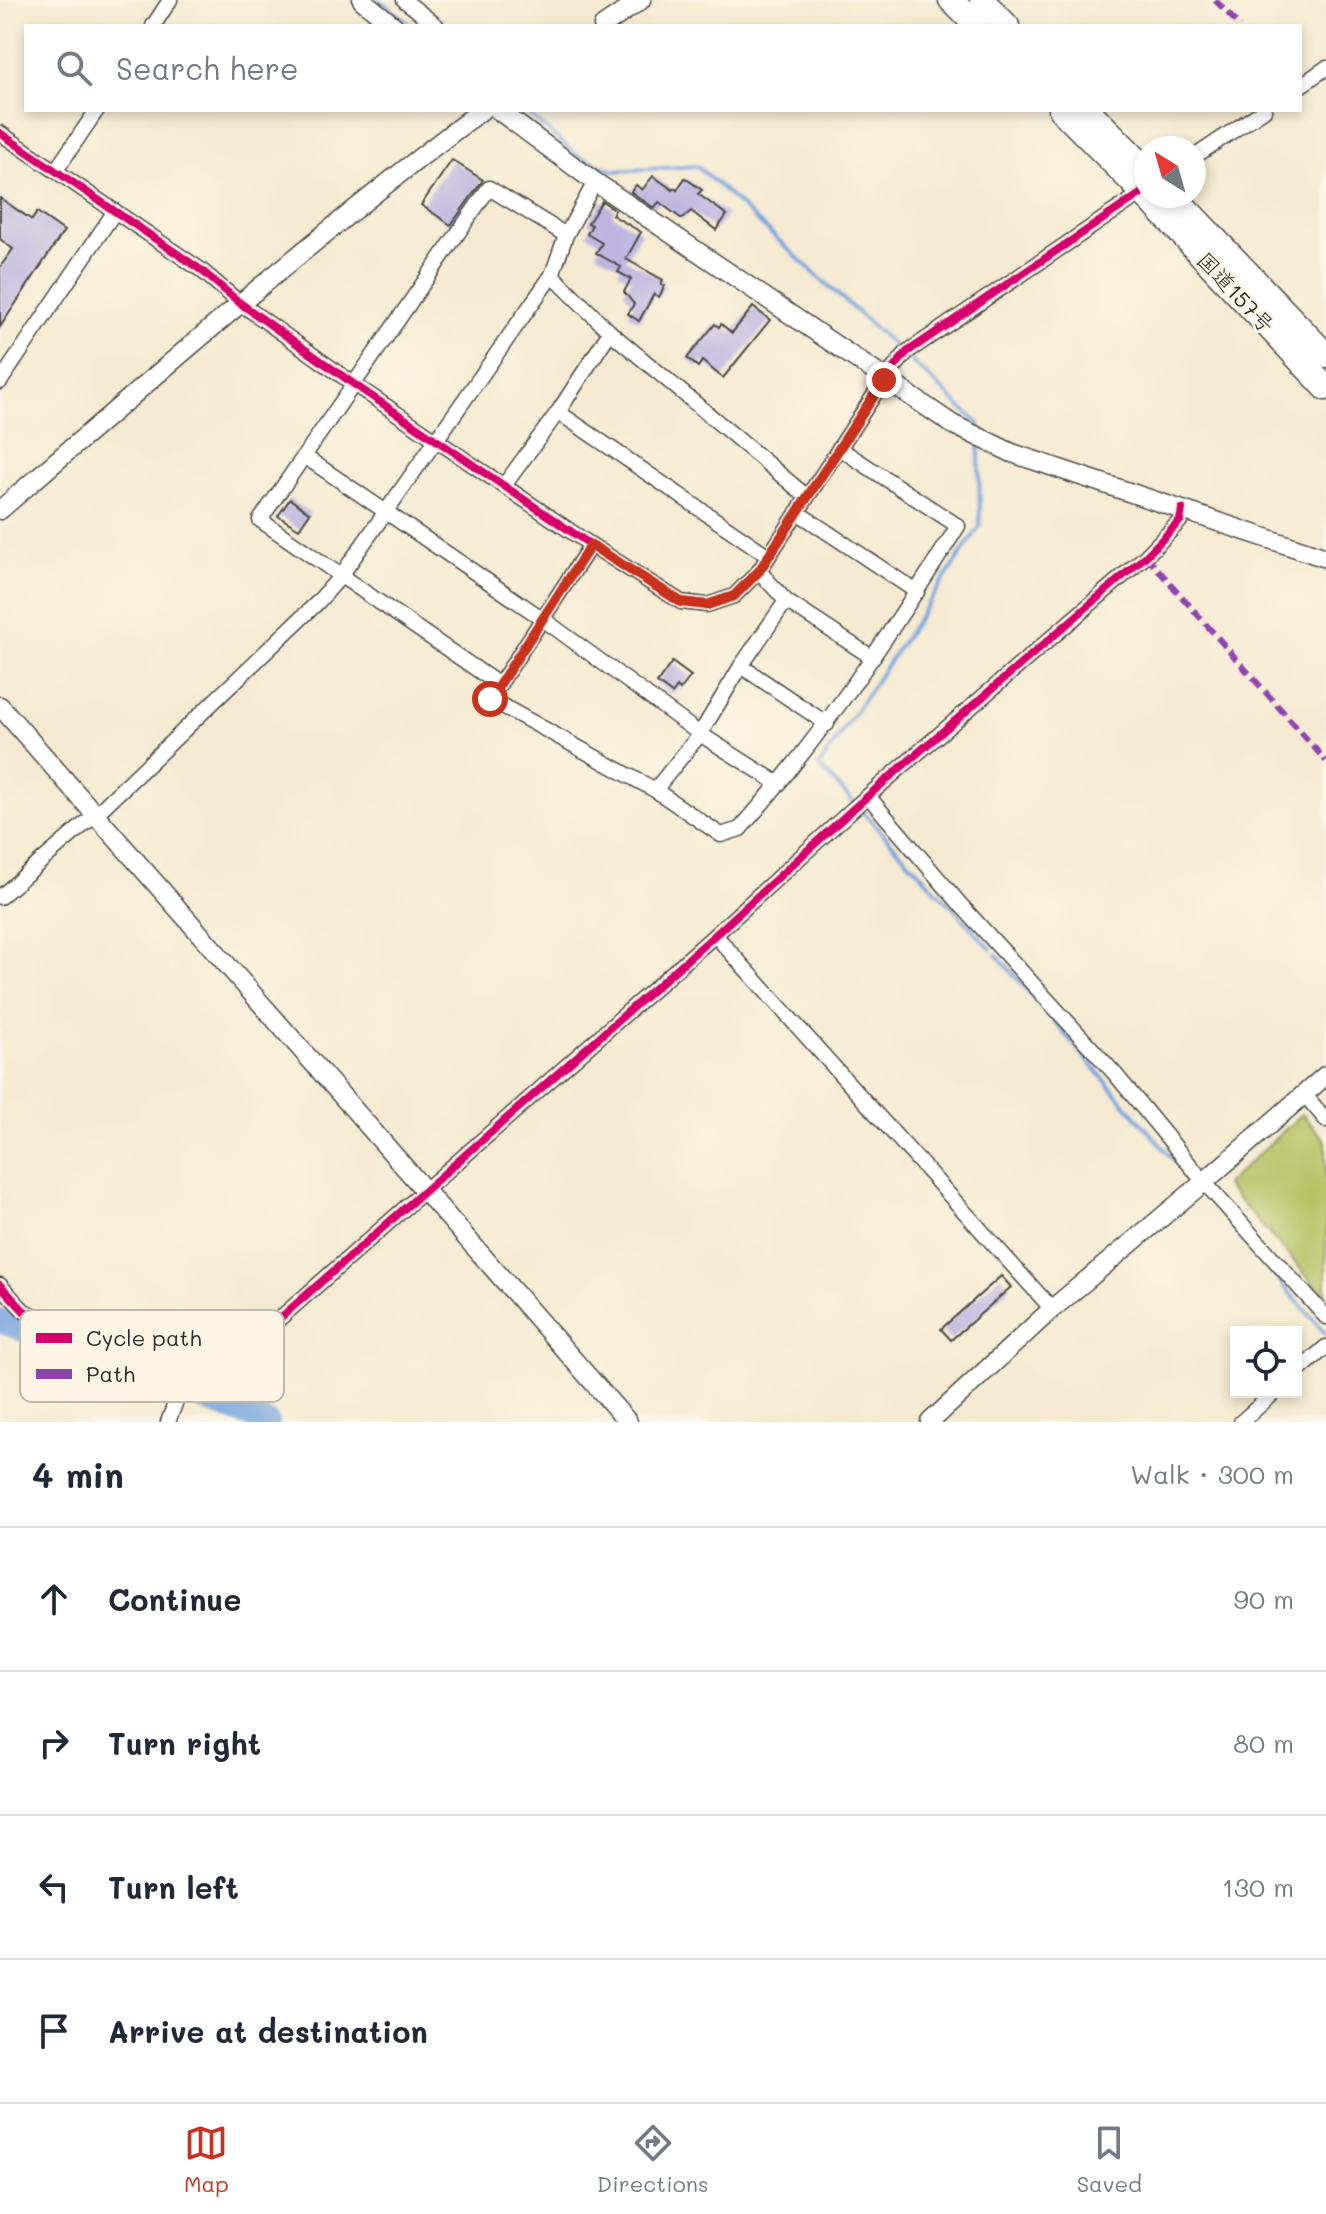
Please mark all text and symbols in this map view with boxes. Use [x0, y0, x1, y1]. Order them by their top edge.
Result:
search box [24, 24, 1302, 112]
icon: search [52, 46, 96, 90]
text: Search here [116, 48, 299, 88]
north arrow [1134, 136, 1206, 208]
street label: 国道157号 [1191, 245, 1281, 339]
route end [866, 362, 902, 398]
route start [472, 681, 508, 717]
legend [20, 1310, 284, 1402]
text: Cycle path [86, 1323, 202, 1352]
map controls [1230, 1326, 1302, 1398]
button: locate [1230, 1326, 1302, 1398]
text: Path [86, 1359, 135, 1388]
text: 4 min [32, 1452, 124, 1497]
text: Walk · 300 m [1130, 1457, 1294, 1491]
icon: ahead [32, 1577, 76, 1621]
text: Continue [108, 1579, 241, 1619]
text: 90 m [1234, 1582, 1294, 1616]
icon: right [32, 1721, 76, 1765]
text: Turn right [108, 1723, 261, 1763]
text: 80 m [1233, 1726, 1294, 1760]
icon: left [32, 1865, 76, 1909]
text: Turn left [108, 1867, 239, 1907]
text: 130 m [1222, 1870, 1294, 1904]
icon: arrive [32, 2009, 76, 2053]
text: Arrive at destination [108, 2011, 428, 2051]
tab: Map [184, 2121, 229, 2198]
tab: Directions [597, 2121, 709, 2198]
tab: Saved [1077, 2121, 1142, 2198]

